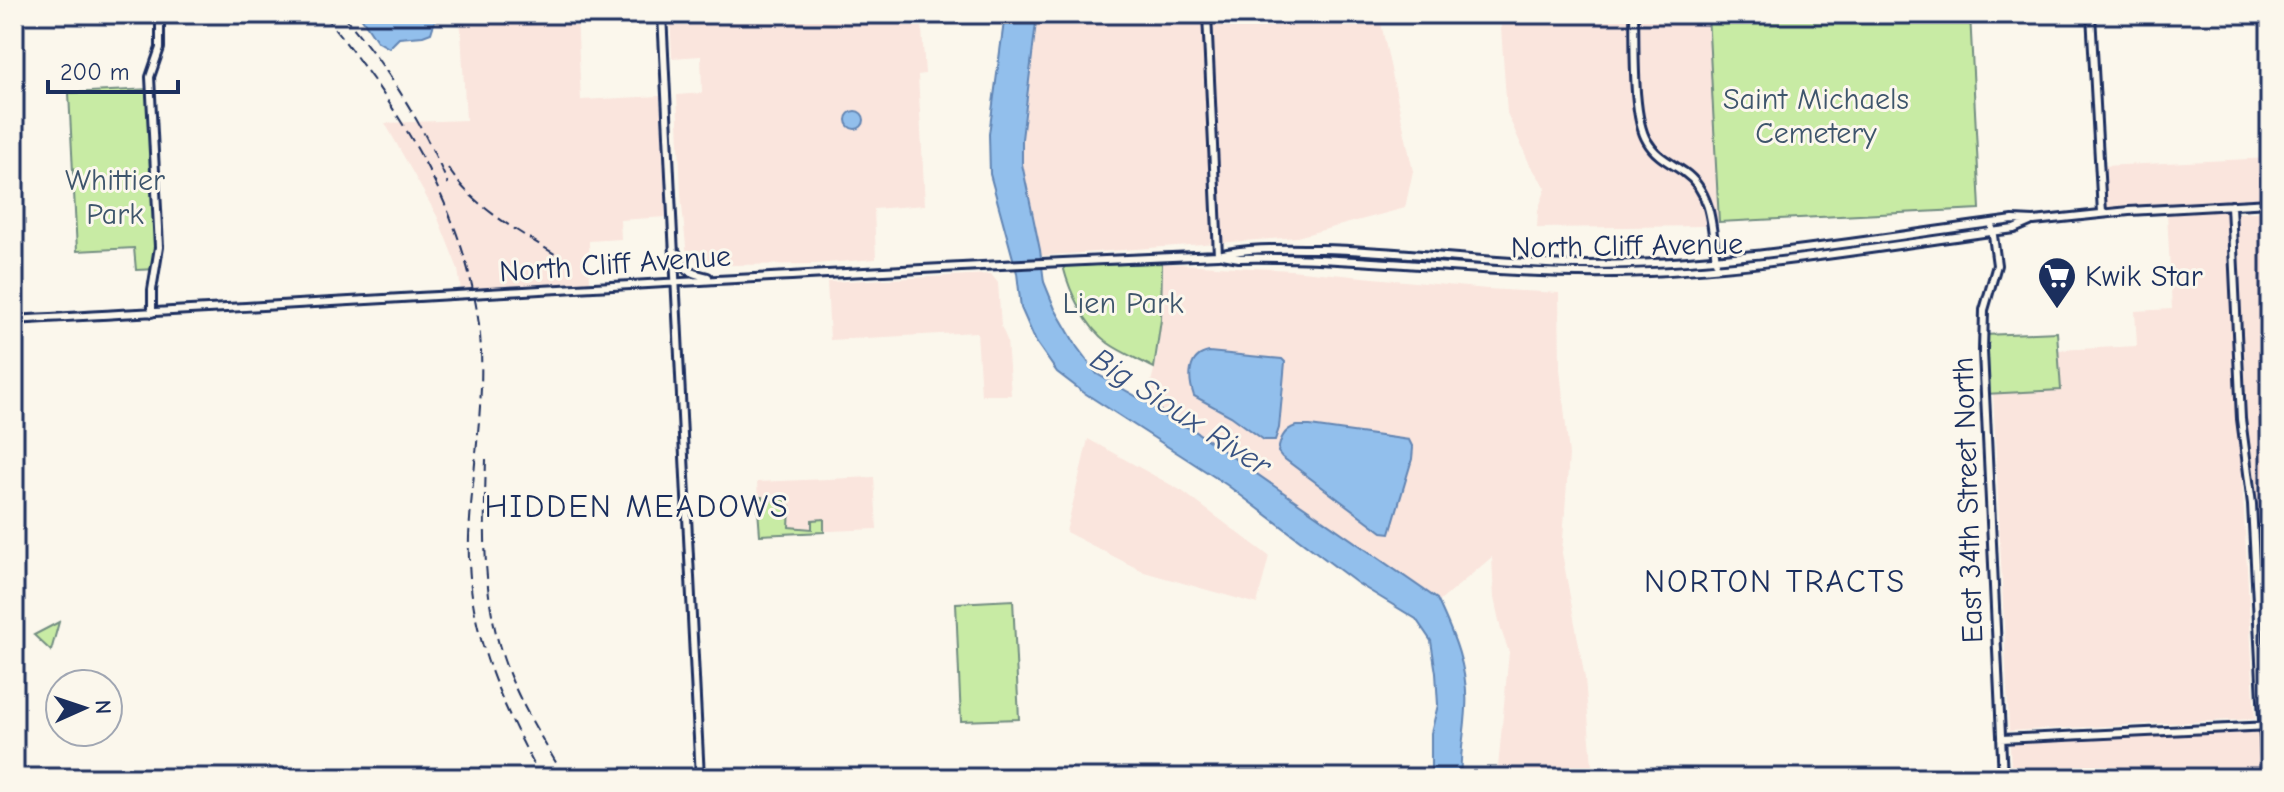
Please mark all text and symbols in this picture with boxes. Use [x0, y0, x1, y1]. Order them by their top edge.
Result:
scale bar [48, 44, 178, 94]
text: 200 m [60, 58, 130, 86]
park label: Saint Michaels Cemetery [1723, 82, 1909, 151]
park label: Whittier Park [65, 163, 165, 232]
street label: North Cliff Avenue [1511, 226, 1743, 266]
street label: North Cliff Avenue [498, 238, 732, 290]
supermarket icon: Kwik Star [2036, 255, 2078, 310]
place label: Kwik Star [2085, 259, 2203, 294]
park label: Lien Park [1063, 286, 1184, 321]
water label: Big Sioux River [1084, 340, 1279, 485]
street label: East 34th Street North [1946, 356, 1990, 644]
district label: HIDDEN MEADOWS [484, 488, 790, 525]
district label: NORTON TRACTS [1644, 563, 1906, 600]
north arrow [44, 668, 124, 748]
text: N [90, 699, 116, 715]

